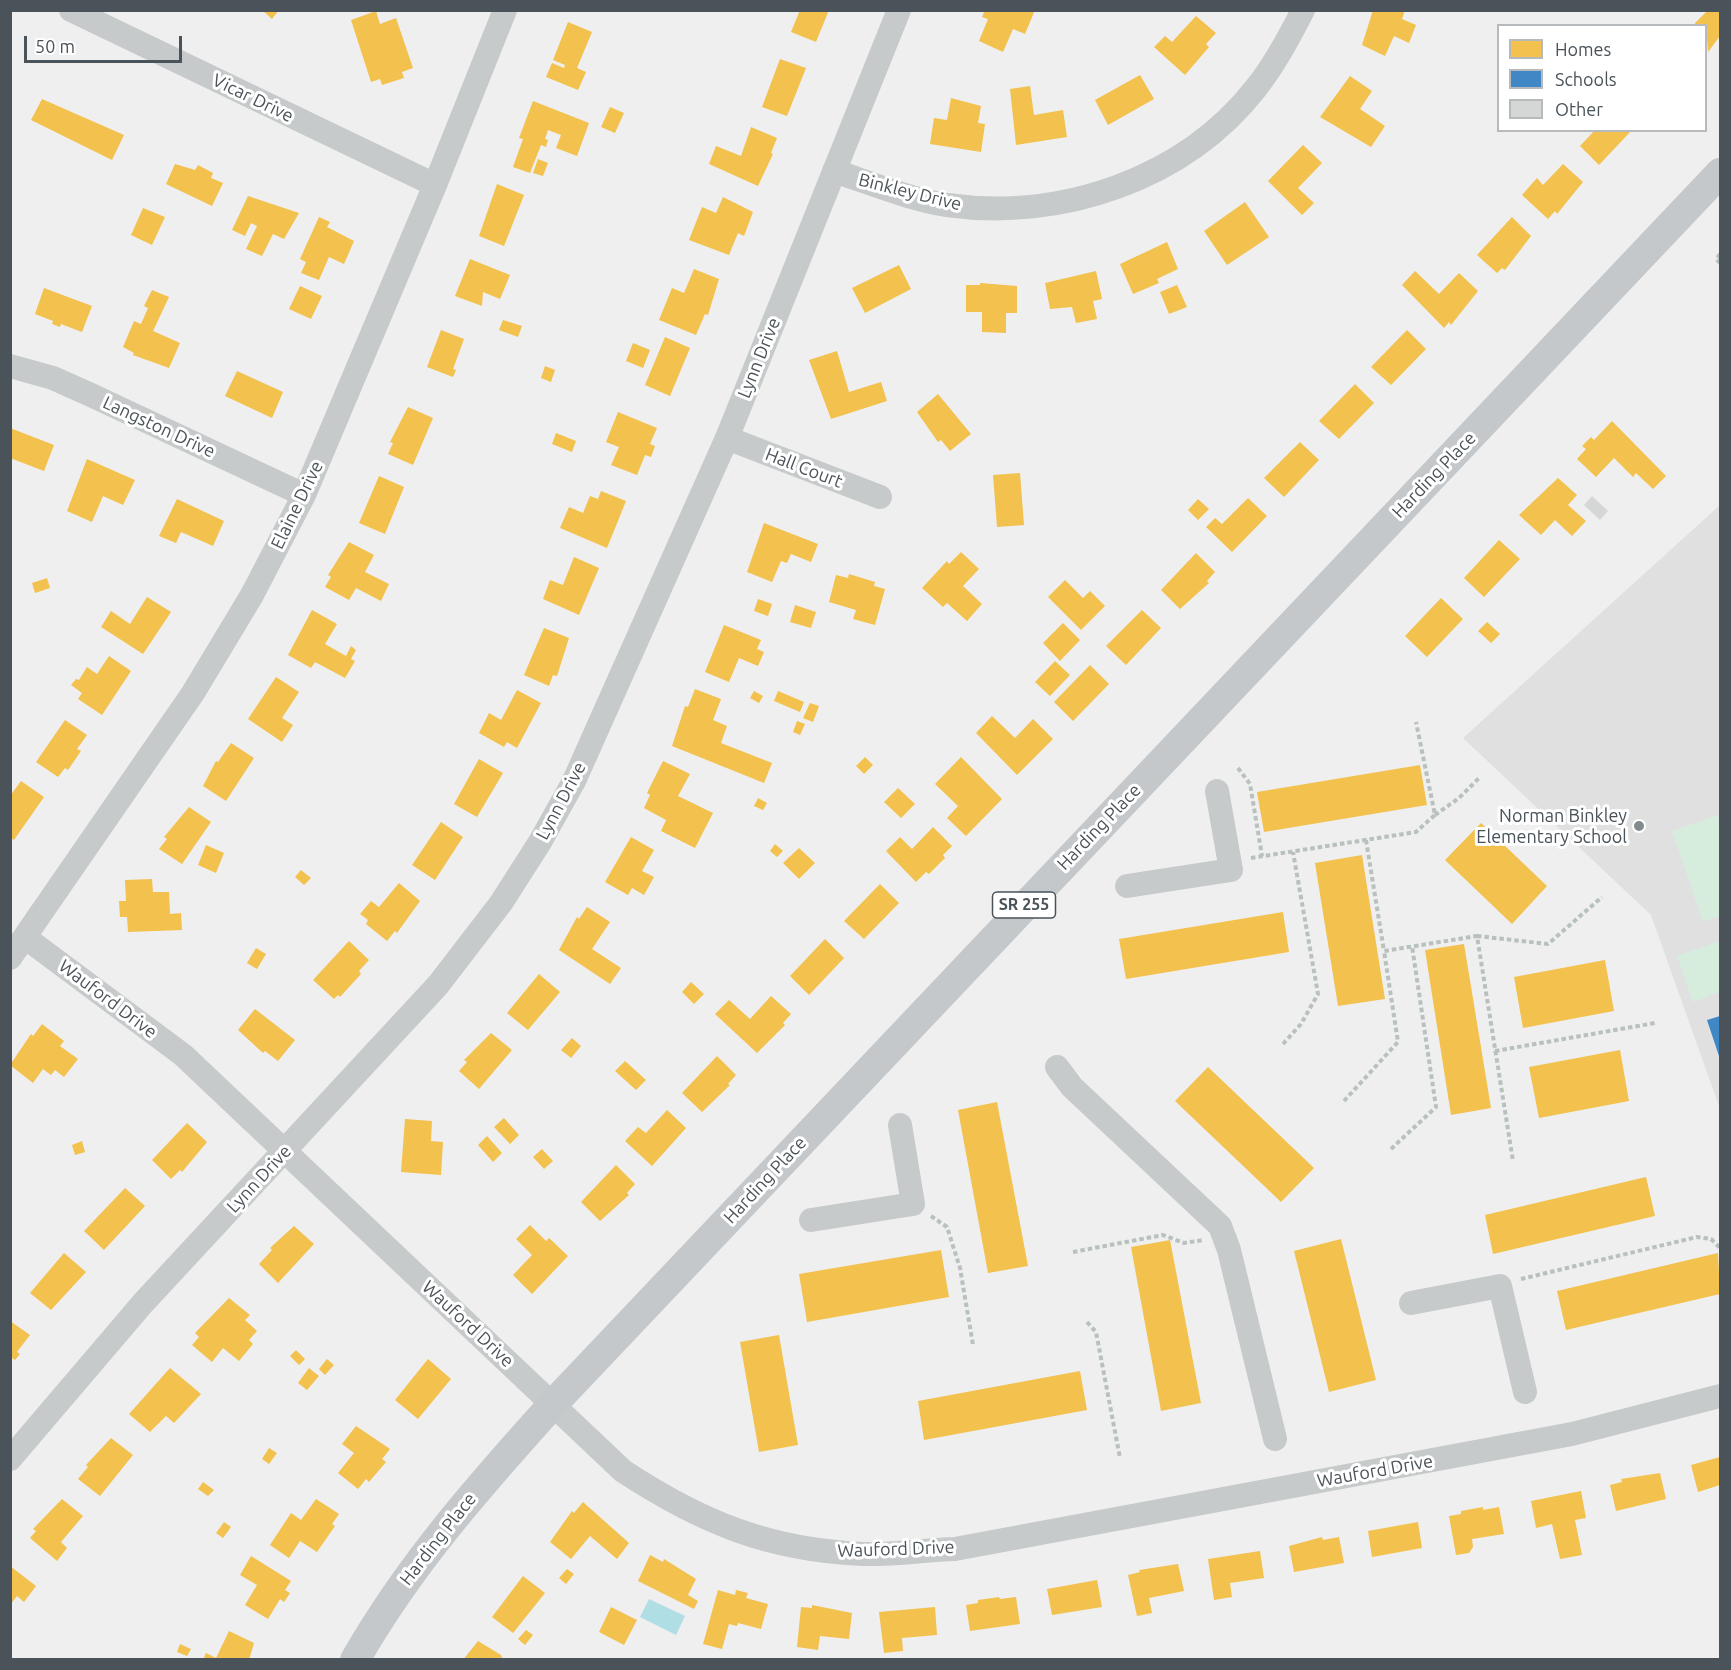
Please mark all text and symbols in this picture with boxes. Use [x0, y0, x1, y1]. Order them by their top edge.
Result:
scale bar [27, 24, 184, 62]
legend [1497, 24, 1707, 132]
text: 50 m [35, 36, 75, 56]
text: Homes [1555, 39, 1611, 59]
street label: Vicar Drive [209, 69, 297, 127]
text: Schools [1555, 69, 1617, 89]
text: Other [1555, 99, 1603, 119]
street label: Binkley Drive [856, 169, 964, 215]
street label: Lynn Drive [733, 315, 785, 401]
street label: Langston Drive [99, 392, 219, 462]
street label: Harding Place [1388, 427, 1480, 523]
street label: Hall Court [762, 443, 846, 493]
street label: Elaine Drive [266, 457, 328, 553]
street label: Lynn Drive [532, 758, 590, 844]
street label: Harding Place [1053, 779, 1145, 875]
place label: Norman Binkley Elementary School [1476, 805, 1627, 848]
marker: Norman Binkley Elementary School [1632, 819, 1646, 833]
road number: SR 255 [992, 892, 1056, 918]
street label: Wauford Drive [55, 955, 161, 1043]
street label: Harding Place [719, 1132, 811, 1228]
street label: Lynn Drive [222, 1141, 296, 1217]
street label: Wauford Drive [418, 1276, 518, 1372]
street label: Wauford Drive [1315, 1450, 1435, 1492]
street label: Harding Place [395, 1489, 481, 1589]
street label: Wauford Drive [837, 1536, 955, 1562]

